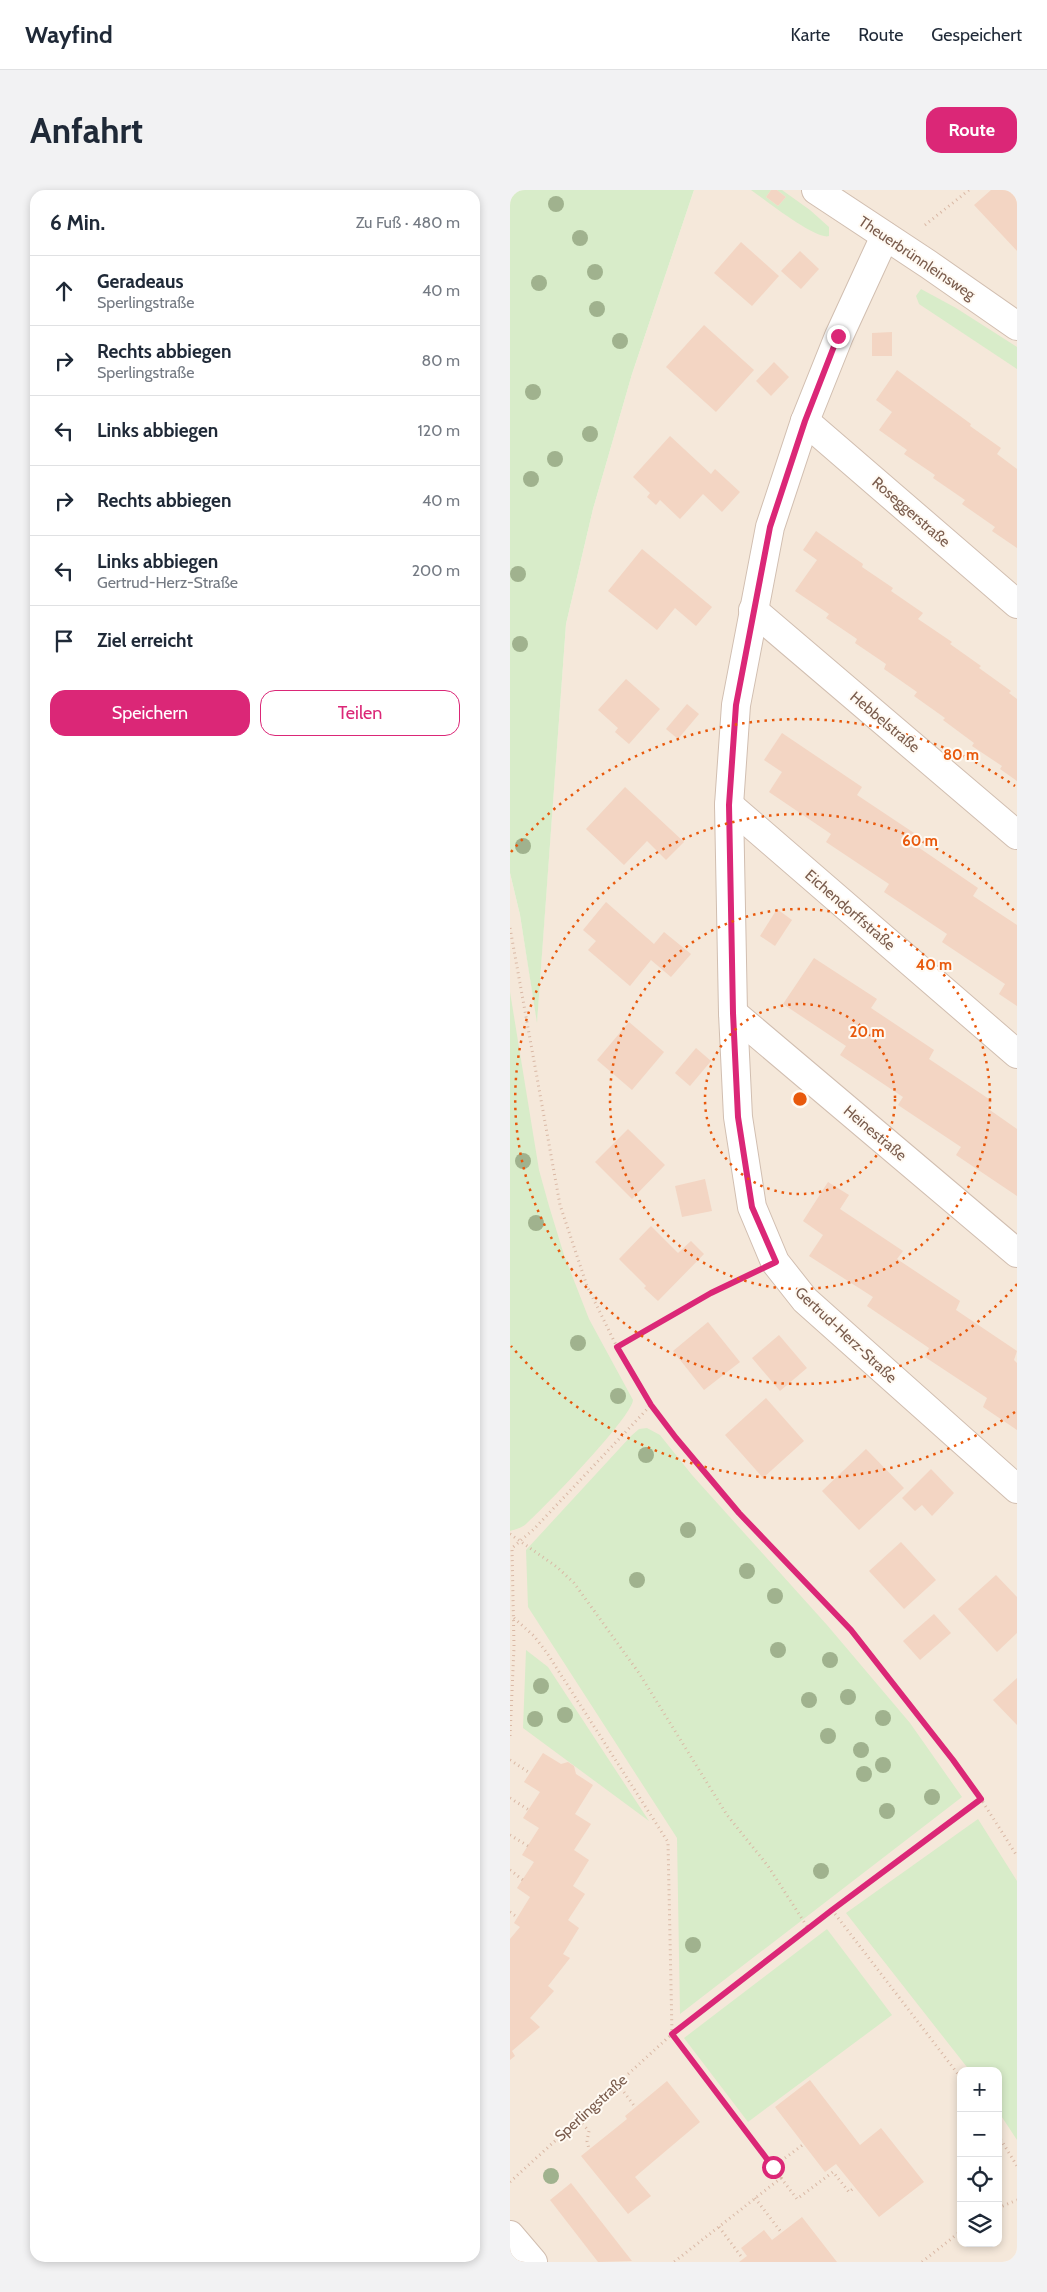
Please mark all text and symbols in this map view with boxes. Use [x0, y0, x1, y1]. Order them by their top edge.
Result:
text: Wayfind [25, 20, 113, 49]
text: Karte [791, 24, 830, 46]
text: Route [858, 24, 903, 46]
text: Gespeichert [931, 24, 1022, 46]
button: Route [926, 107, 1017, 153]
text: Anfahrt [30, 109, 143, 152]
text: 6 Min. [50, 210, 105, 235]
street label: Theuerbrünnleinsweg [855, 212, 979, 304]
text: Zu Fuß · 480 m [356, 213, 460, 232]
text: Geradeaus [97, 270, 183, 293]
icon: ahead [50, 277, 78, 305]
text: 40 m [422, 281, 460, 300]
text: Sperlingstraße [97, 293, 194, 312]
route end [827, 325, 850, 348]
text: Rechts abbiegen [97, 340, 231, 363]
icon: right [50, 347, 78, 375]
text: 80 m [422, 351, 460, 370]
text: Sperlingstraße [97, 363, 194, 382]
icon: left [50, 417, 78, 445]
text: Links abbiegen [97, 419, 218, 442]
text: 120 m [418, 421, 460, 440]
street label: Roseggerstraße [868, 473, 954, 551]
icon: right [50, 487, 78, 515]
text: Rechts abbiegen [97, 489, 231, 512]
text: 40 m [422, 491, 460, 510]
text: Links abbiegen [97, 550, 218, 573]
icon: left [50, 557, 78, 585]
text: 200 m [412, 561, 460, 580]
text: Gertrud-Herz-Straße [97, 573, 238, 592]
icon: arrive [50, 627, 78, 655]
text: Ziel erreicht [97, 629, 193, 652]
street label: Hebbelstraße [847, 688, 924, 757]
button: Speichern [50, 690, 250, 736]
button: Teilen [260, 690, 460, 736]
text: 80 m [943, 746, 979, 764]
text: 60 m [902, 832, 938, 850]
street label: Eichendorffstraße [801, 866, 899, 954]
text: 40 m [916, 956, 952, 974]
text: 20 m [850, 1023, 884, 1041]
centre of rings [791, 1090, 809, 1108]
street label: Heinestraße [840, 1101, 910, 1165]
street label: Gertrud-Herz-Straße [792, 1283, 901, 1387]
map controls [957, 2067, 1002, 2247]
button: + [957, 2067, 1002, 2112]
street label: Sperlingstraße [551, 2071, 631, 2145]
button: − [957, 2112, 1002, 2157]
route start [762, 2156, 785, 2179]
button: locate [957, 2157, 1002, 2202]
button: layers [957, 2202, 1002, 2247]

